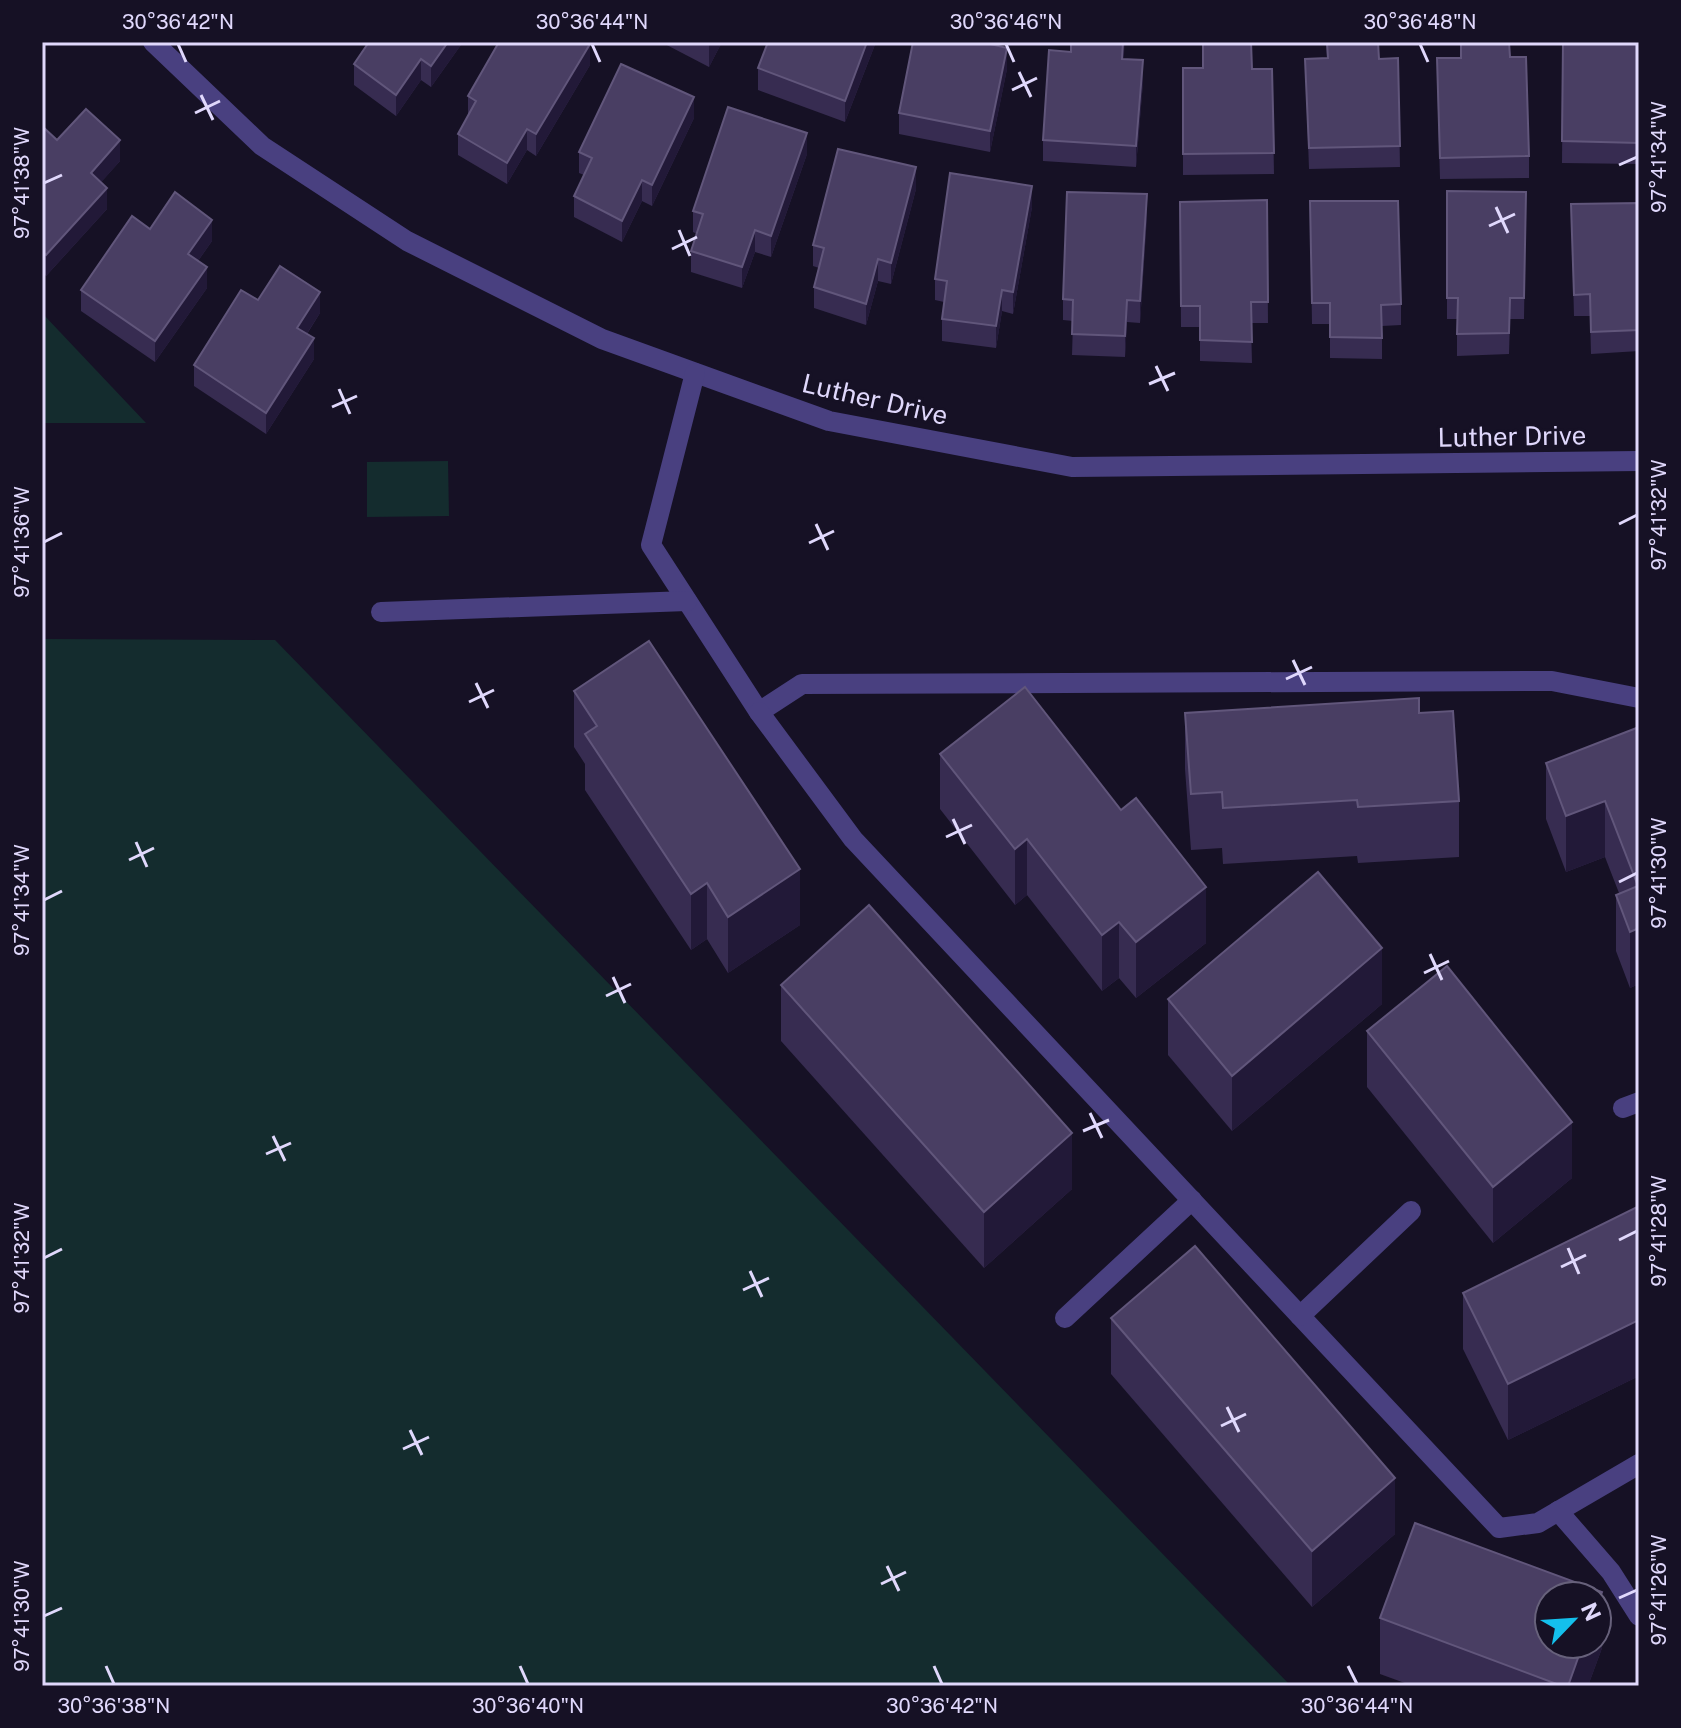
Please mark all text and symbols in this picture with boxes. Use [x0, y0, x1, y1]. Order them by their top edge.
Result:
text: 30°36'42"N [122, 10, 234, 34]
text: 30°36'44"N [536, 10, 648, 34]
text: 30°36'46"N [950, 10, 1062, 34]
text: 30°36'48"N [1364, 10, 1476, 34]
text: 97°41'34"W [1647, 101, 1671, 213]
text: 97°41'38"W [10, 127, 34, 239]
street label: Luther Drive [799, 367, 951, 431]
street label: Luther Drive [1437, 419, 1587, 453]
text: 97°41'32"W [1647, 459, 1671, 571]
text: 97°41'36"W [10, 486, 34, 598]
text: 97°41'30"W [1647, 817, 1671, 929]
text: 97°41'34"W [10, 844, 34, 956]
text: 97°41'28"W [1647, 1175, 1671, 1287]
text: 97°41'32"W [10, 1202, 34, 1314]
text: 97°41'26"W [1647, 1534, 1671, 1646]
text: 97°41'30"W [10, 1560, 34, 1672]
north arrow [1533, 1580, 1613, 1660]
text: N [1576, 1598, 1607, 1625]
text: 30°36'38"N [58, 1694, 170, 1718]
text: 30°36'40"N [472, 1694, 584, 1718]
text: 30°36'42"N [886, 1694, 998, 1718]
text: 30°36'44"N [1301, 1694, 1413, 1718]

